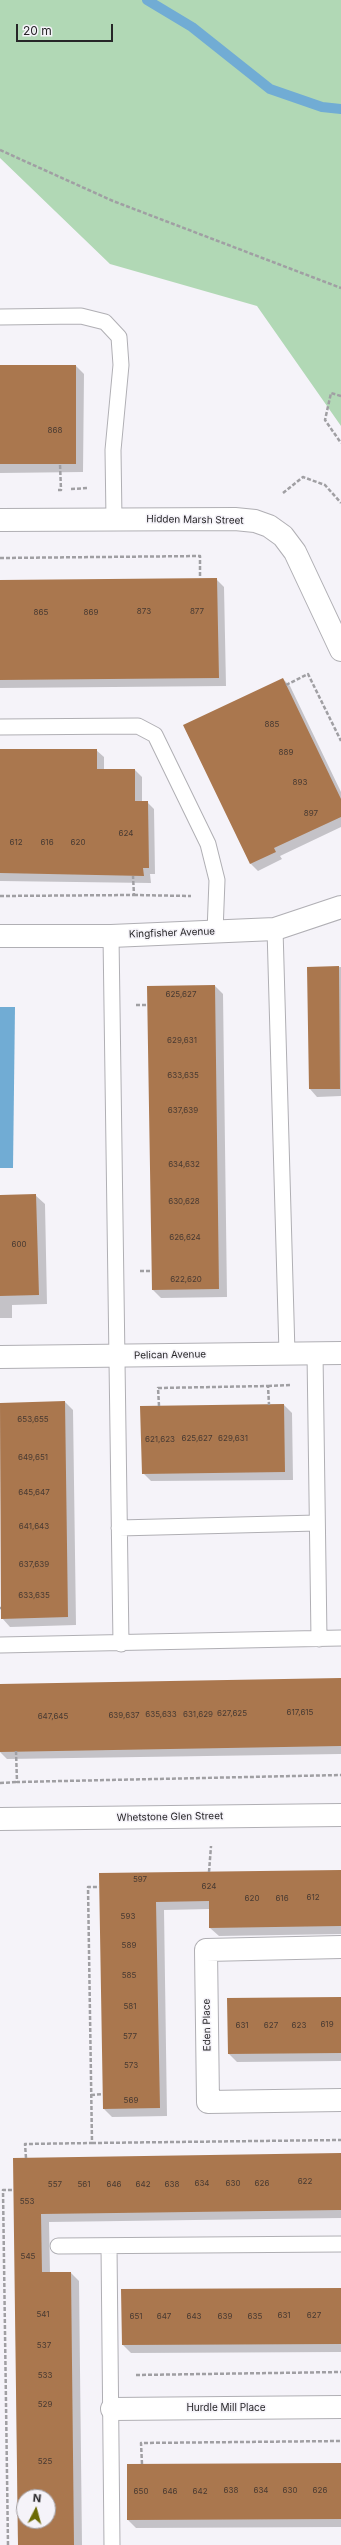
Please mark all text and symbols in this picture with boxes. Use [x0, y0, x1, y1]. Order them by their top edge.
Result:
scale bar [18, 16, 115, 42]
text: 20 m [23, 23, 52, 38]
house number: 868 [48, 426, 62, 436]
street label: Hidden Marsh Street [146, 513, 244, 527]
house number: 873 [137, 607, 151, 617]
house number: 877 [190, 607, 204, 617]
house number: 865 [34, 608, 48, 618]
house number: 869 [84, 608, 98, 618]
house number: 885 [265, 720, 279, 730]
house number: 889 [279, 748, 293, 758]
house number: 893 [293, 778, 307, 788]
house number: 897 [304, 809, 318, 819]
house number: 624 [119, 829, 133, 839]
house number: 612 [9, 838, 23, 848]
house number: 616 [40, 838, 54, 848]
house number: 620 [71, 838, 85, 848]
street label: Kingfisher Avenue [129, 925, 215, 941]
house number: 625,627 [166, 990, 196, 1000]
house number: 629,631 [167, 1036, 197, 1046]
house number: 633,635 [167, 1071, 199, 1081]
house number: 637,639 [168, 1106, 198, 1116]
house number: 634,632 [168, 1160, 200, 1170]
house number: 630,628 [168, 1197, 200, 1207]
house number: 626,624 [169, 1233, 201, 1243]
house number: 600 [11, 1240, 27, 1250]
house number: 622,620 [170, 1275, 202, 1285]
street label: Pelican Avenue [134, 1348, 206, 1362]
house number: 653,655 [17, 1415, 49, 1425]
house number: 625,627 [182, 1434, 212, 1444]
house number: 629,631 [218, 1434, 248, 1444]
house number: 621,623 [145, 1435, 175, 1445]
house number: 649,651 [18, 1453, 48, 1463]
house number: 645,647 [18, 1488, 50, 1498]
house number: 641,643 [19, 1522, 49, 1532]
house number: 637,639 [19, 1560, 49, 1570]
house number: 633,635 [18, 1591, 50, 1601]
house number: 617,615 [287, 1708, 313, 1718]
house number: 627,625 [217, 1709, 247, 1719]
house number: 635,633 [145, 1710, 177, 1720]
house number: 631,629 [183, 1710, 213, 1720]
house number: 639,637 [108, 1711, 140, 1721]
house number: 647,645 [38, 1712, 68, 1722]
street label: Whetstone Glen Street [117, 1810, 223, 1824]
house number: 597 [133, 1875, 147, 1885]
house number: 624 [202, 1882, 216, 1892]
house number: 612 [306, 1893, 320, 1903]
house number: 620 [245, 1894, 259, 1904]
house number: 616 [275, 1894, 289, 1904]
house number: 593 [121, 1912, 135, 1922]
house number: 589 [122, 1941, 136, 1951]
house number: 585 [122, 1971, 136, 1981]
street label: Eden Place [201, 1999, 213, 2051]
house number: 581 [123, 2002, 137, 2012]
house number: 619 [320, 2020, 334, 2030]
house number: 631 [235, 2021, 249, 2031]
house number: 627 [264, 2021, 278, 2031]
house number: 623 [292, 2021, 306, 2031]
house number: 577 [123, 2032, 137, 2042]
house number: 573 [124, 2061, 138, 2071]
house number: 569 [124, 2096, 138, 2106]
house number: 622 [298, 2177, 312, 2187]
house number: 634 [194, 2179, 210, 2189]
house number: 630 [226, 2179, 240, 2189]
house number: 626 [255, 2179, 269, 2189]
house number: 557 [48, 2180, 62, 2190]
house number: 561 [77, 2180, 91, 2190]
house number: 646 [106, 2180, 122, 2190]
house number: 642 [135, 2180, 151, 2190]
house number: 638 [165, 2180, 179, 2190]
house number: 553 [20, 2197, 34, 2207]
house number: 545 [21, 2252, 35, 2262]
house number: 541 [36, 2310, 50, 2320]
house number: 631 [277, 2311, 291, 2321]
house number: 627 [307, 2311, 321, 2321]
house number: 651 [129, 2312, 143, 2322]
house number: 647 [157, 2312, 171, 2322]
house number: 643 [186, 2312, 202, 2322]
house number: 639 [218, 2312, 232, 2322]
house number: 635 [248, 2312, 262, 2322]
house number: 537 [37, 2341, 51, 2351]
house number: 533 [38, 2371, 52, 2381]
house number: 529 [38, 2400, 52, 2410]
street label: Hurdle Mill Place [186, 2402, 266, 2414]
house number: 525 [38, 2457, 52, 2467]
house number: 638 [224, 2486, 238, 2496]
house number: 634 [253, 2486, 269, 2496]
house number: 630 [283, 2486, 297, 2496]
house number: 626 [313, 2486, 327, 2496]
house number: 650 [134, 2487, 148, 2497]
house number: 646 [162, 2487, 178, 2497]
house number: 642 [192, 2487, 208, 2497]
north arrow [16, 2489, 56, 2529]
text: N [32, 2491, 42, 2505]

